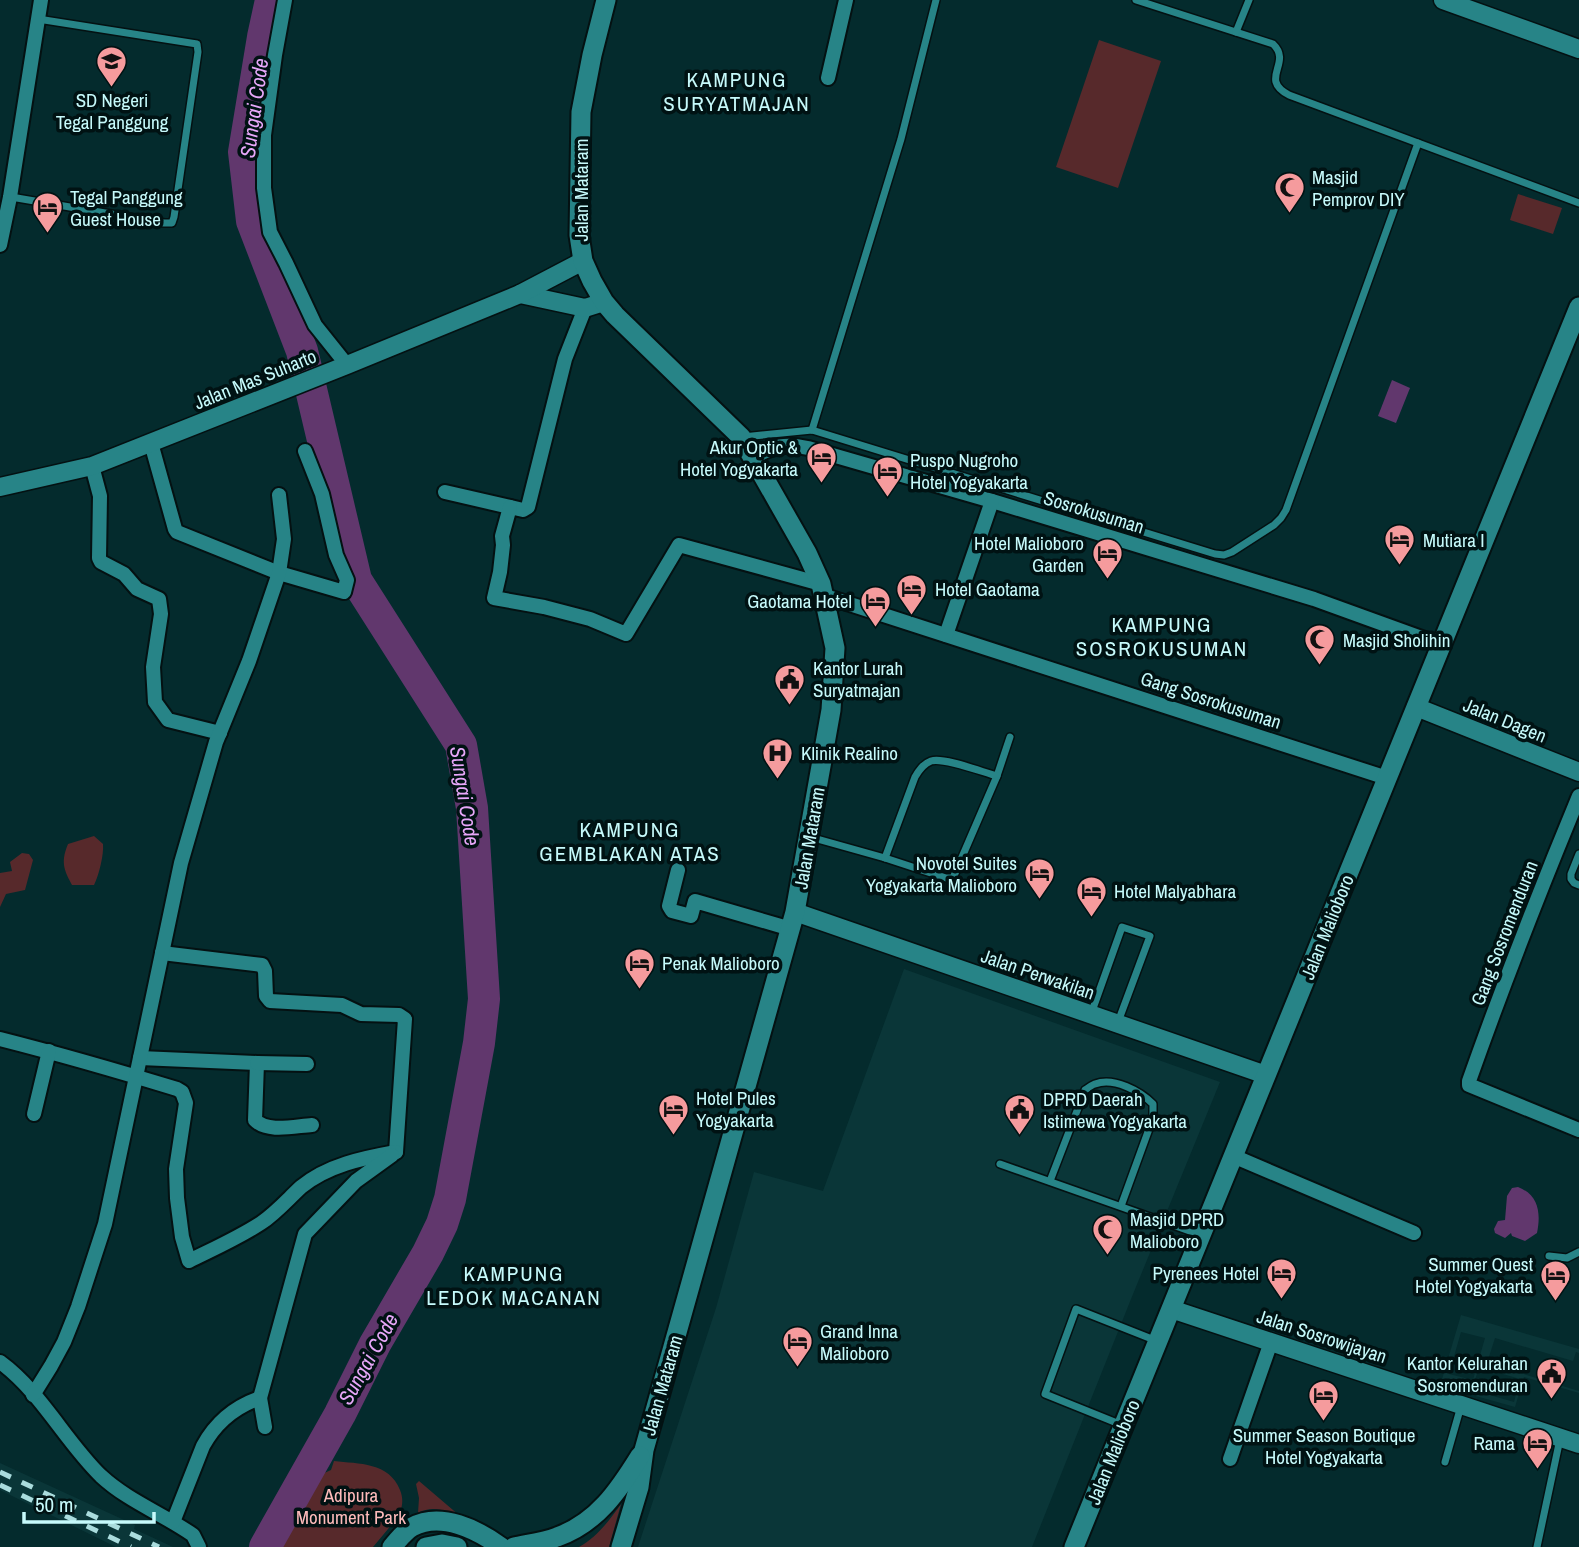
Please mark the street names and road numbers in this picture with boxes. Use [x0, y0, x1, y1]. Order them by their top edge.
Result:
street label: Jalan Mataram [568, 138, 594, 242]
street label: Jalan Mas Suharto [190, 343, 320, 415]
street label: Sosrokusuman [1041, 484, 1147, 540]
street label: Gang Sosrokusuman [1137, 665, 1285, 735]
street label: Jalan Dagen [1460, 692, 1550, 748]
street label: Jalan Mataram [787, 785, 831, 891]
street label: Gang Sosromenduran [1464, 857, 1544, 1009]
street label: Jalan Malioboro [1294, 871, 1360, 983]
street label: Jalan Perwakilan [978, 942, 1098, 1006]
street label: Jalan Sosrowijayan [1254, 1303, 1390, 1369]
street label: Jalan Mataram [635, 1332, 689, 1438]
street label: Jalan Malioboro [1080, 1396, 1146, 1508]

